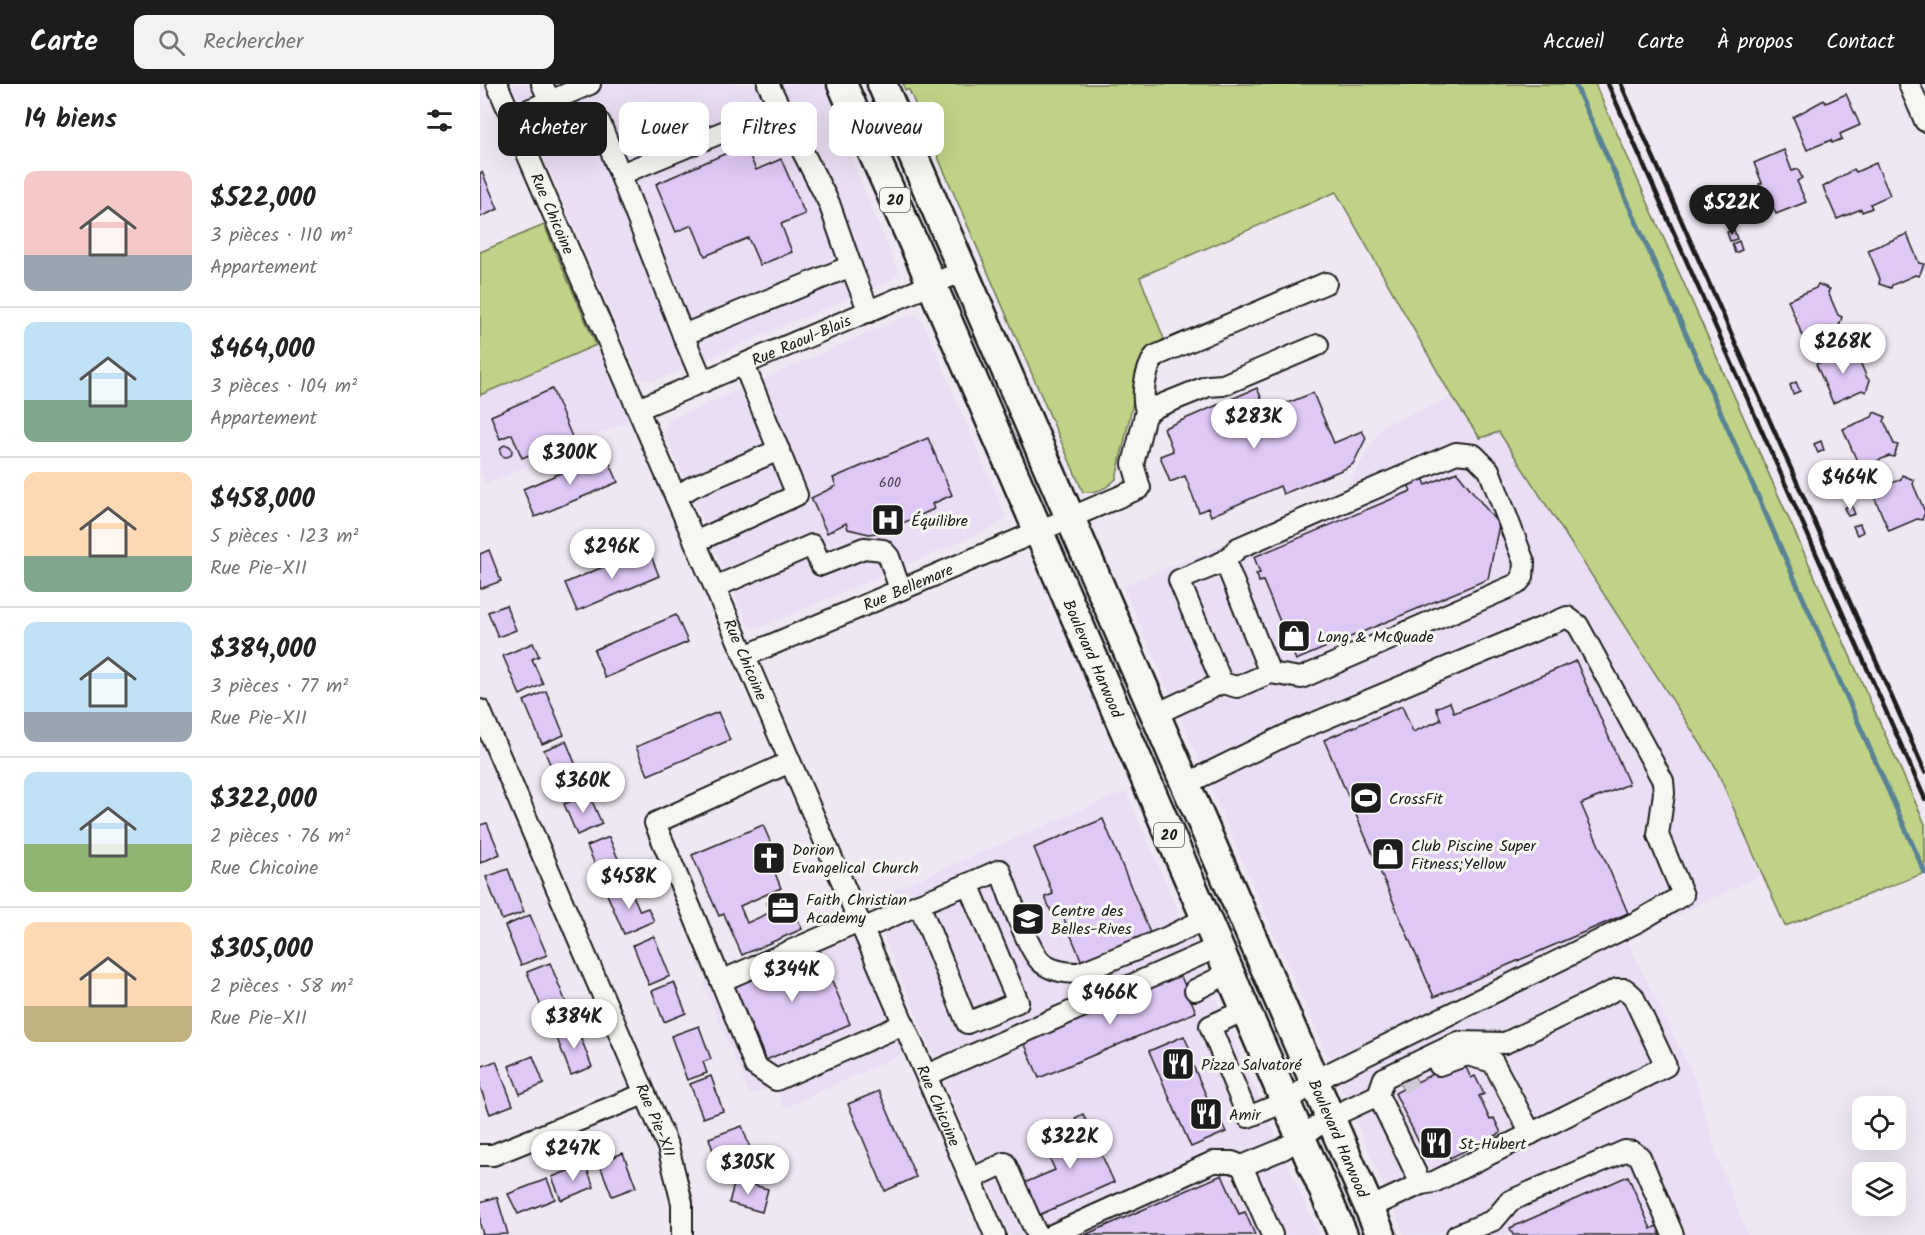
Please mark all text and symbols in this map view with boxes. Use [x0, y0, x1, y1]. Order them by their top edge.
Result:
search box [134, 15, 554, 69]
text: Carte [30, 20, 98, 65]
text: Rechercher [203, 25, 303, 60]
icon: search [155, 26, 188, 59]
text: Accueil [1543, 26, 1604, 59]
text: Carte [1637, 26, 1684, 59]
text: À propos [1717, 26, 1793, 59]
text: Contact [1826, 26, 1895, 59]
text: 14 biens [24, 99, 117, 141]
chip: Acheter [498, 102, 607, 156]
chip: Louer [619, 102, 709, 156]
chip: Filtres [721, 102, 817, 156]
chip: Nouveau [829, 102, 944, 156]
icon: filters [423, 104, 456, 137]
street label: Rue Chicoine [523, 169, 580, 259]
text: $522,000 [210, 178, 316, 220]
pin: $522K [1690, 185, 1774, 236]
road number: 20 [880, 188, 910, 212]
text: $522K [1703, 188, 1761, 220]
icon: home [72, 195, 144, 267]
text: 3 pièces · 110 m² [210, 220, 352, 252]
text: Appartement [210, 252, 317, 284]
street label: Rue Raoul-Blais [748, 309, 855, 373]
pin: $268K [1801, 324, 1885, 375]
text: $268K [1814, 327, 1872, 359]
text: $464,000 [210, 329, 315, 371]
icon: home [72, 346, 144, 418]
text: 3 pièces · 104 m² [210, 371, 357, 403]
pin: $283K [1212, 399, 1296, 450]
text: $283K [1225, 402, 1283, 434]
text: Appartement [210, 403, 317, 435]
pin: $300K [528, 435, 612, 486]
text: $300K [542, 438, 598, 470]
pin: $464K [1808, 460, 1892, 511]
text: $464K [1822, 463, 1878, 495]
house number: 600 [879, 472, 901, 494]
text: $458,000 [210, 479, 315, 521]
icon: home [72, 496, 144, 568]
hospital icon: Équilibre [870, 502, 906, 538]
place label: Équilibre [911, 509, 968, 534]
text: 5 pièces · 123 m² [210, 521, 358, 553]
pin: $296K [570, 529, 654, 580]
text: $296K [584, 532, 640, 564]
text: Rue Pie-XII [210, 553, 307, 585]
street label: Rue Bellemare [859, 558, 957, 618]
street label: Boulevard Harwood [1055, 596, 1129, 723]
street label: Rue Chicoine [716, 615, 773, 705]
shop icon: Long & McQuade [1276, 618, 1312, 654]
place label: Long & McQuade [1317, 625, 1434, 650]
text: $384,000 [210, 629, 316, 671]
icon: home [72, 646, 144, 718]
text: 3 pièces · 77 m² [210, 671, 348, 703]
text: Rue Pie-XII [210, 703, 307, 735]
pin: $360K [541, 763, 625, 814]
text: $360K [555, 766, 611, 798]
text: $322,000 [210, 779, 317, 821]
sports icon: CrossFit [1348, 780, 1384, 816]
place label: CrossFit [1389, 787, 1444, 812]
icon: home [72, 796, 144, 868]
text: 2 pièces · 76 m² [210, 821, 350, 853]
road number: 20 [1154, 823, 1184, 847]
place label: Club Piscine Super Fitness;Yellow [1411, 834, 1537, 877]
shop icon: Club Piscine Super Fitness;Yellow [1370, 836, 1406, 872]
place label: Dorion Evangelical Church [792, 838, 918, 881]
church icon: Dorion Evangelical Church [751, 840, 787, 876]
text: Rue Chicoine [210, 853, 318, 885]
pin: $458K [587, 859, 671, 910]
text: $458K [601, 862, 657, 894]
place label: Faith Christian Academy [806, 888, 907, 931]
office icon: Faith Christian Academy [765, 890, 801, 926]
place label: Centre des Belles-Rives [1051, 899, 1132, 942]
school or university icon: Centre des Belles-Rives [1010, 901, 1046, 937]
text: $305,000 [210, 929, 313, 971]
icon: home [72, 946, 144, 1018]
pin: $344K [750, 952, 834, 1003]
text: $344K [764, 955, 820, 987]
text: 2 pièces · 58 m² [210, 971, 353, 1003]
pin: $466K [1068, 975, 1152, 1026]
text: $466K [1082, 978, 1138, 1010]
pin: $384K [532, 999, 616, 1050]
text: $384K [545, 1002, 603, 1034]
text: Rue Pie-XII [210, 1003, 307, 1035]
restaurant icon: Pizza Salvatoré [1160, 1046, 1196, 1082]
place label: Pizza Salvatoré [1201, 1053, 1302, 1078]
street label: Rue Chicoine [909, 1061, 966, 1151]
street label: Boulevard Harwood [1301, 1076, 1375, 1203]
street label: Rue Pie-XII [628, 1080, 681, 1159]
restaurant icon: Amir [1188, 1096, 1224, 1132]
map controls [1852, 1096, 1906, 1216]
button: locate [1852, 1096, 1906, 1150]
place label: Amir [1229, 1103, 1262, 1128]
pin: $322K [1028, 1119, 1112, 1170]
text: $322K [1041, 1122, 1099, 1154]
restaurant icon: St-Hubert [1418, 1125, 1454, 1161]
pin: $247K [531, 1131, 615, 1182]
place label: St-Hubert [1459, 1132, 1527, 1157]
text: $247K [545, 1134, 601, 1166]
pin: $305K [706, 1145, 790, 1196]
text: $305K [720, 1148, 776, 1180]
button: layers [1852, 1162, 1906, 1216]

